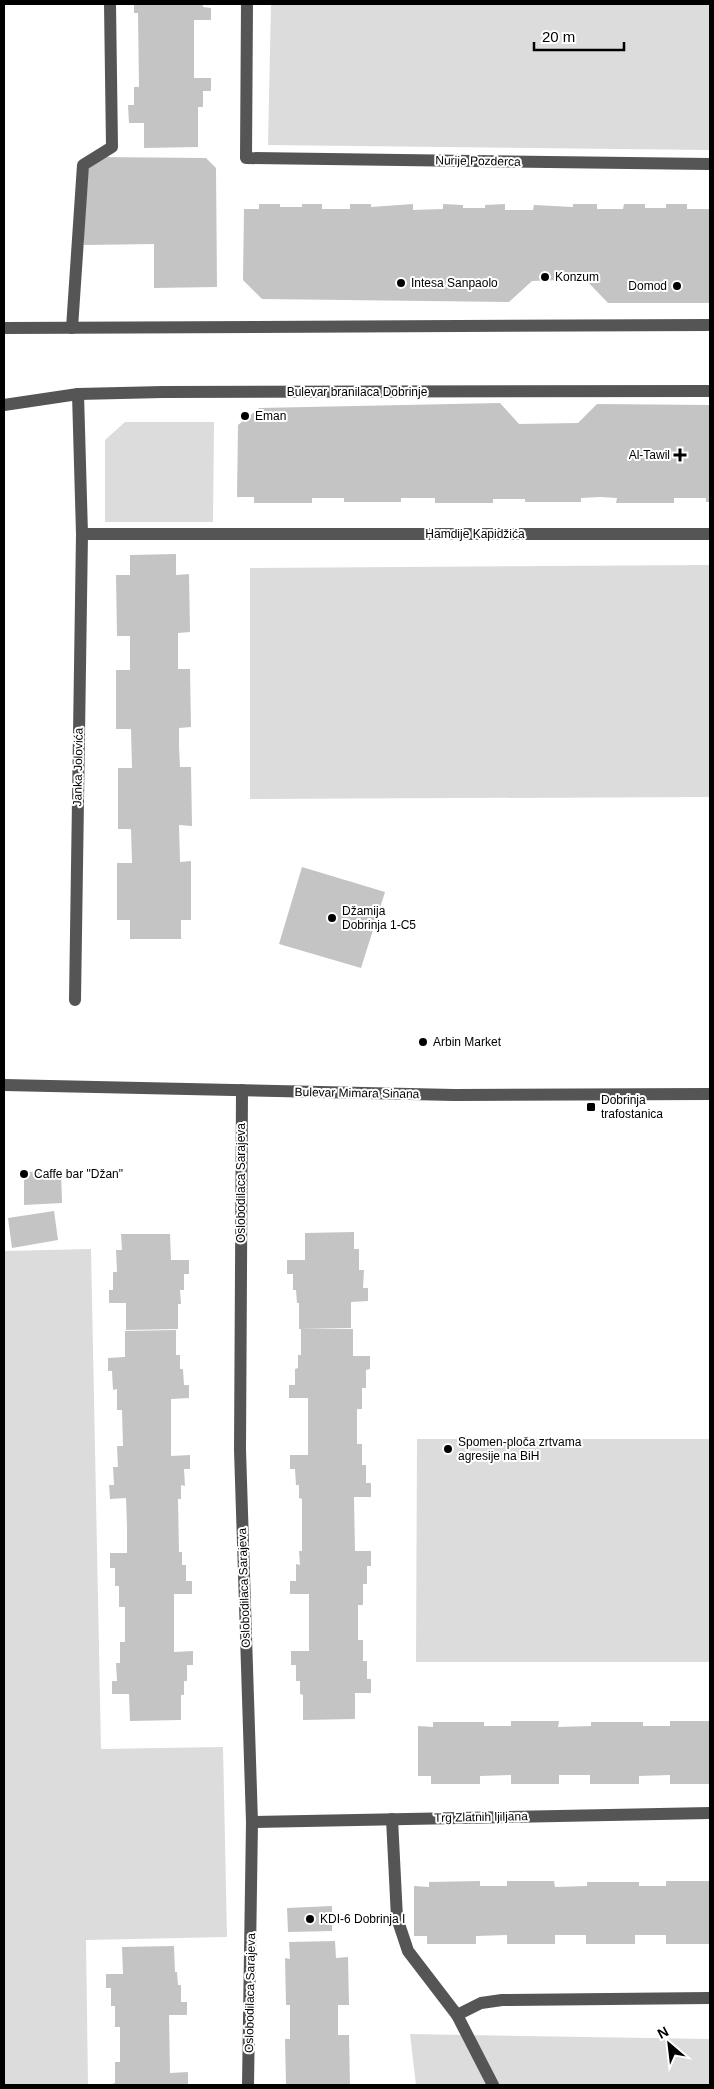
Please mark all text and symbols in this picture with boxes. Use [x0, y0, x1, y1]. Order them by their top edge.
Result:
scale bar [534, 20, 624, 52]
text: 20 m [542, 28, 575, 45]
street label: Nurije Pozderca [435, 153, 521, 169]
place label: Konzum [555, 270, 599, 284]
marker: Konzum [539, 271, 551, 283]
place label: Intesa Sanpaolo [411, 276, 498, 290]
marker: Intesa Sanpaolo [395, 277, 407, 289]
place label: Domod [628, 279, 667, 293]
marker: Domod [671, 280, 683, 292]
street label: Bulevar branilaca Dobrinje [287, 385, 428, 399]
place label: Eman [255, 409, 286, 423]
marker: Eman [239, 410, 251, 422]
place label: Al-Tawil [629, 448, 670, 462]
marker: Al-Tawil [674, 449, 686, 461]
street label: Hamdije Kapidžića [425, 527, 525, 541]
street label: Janka Jolovića [70, 727, 86, 806]
place label: Džamija Dobrinja 1-C5 [342, 904, 416, 932]
marker: Džamija Dobrinja 1-C5 [326, 912, 338, 924]
place label: Arbin Market [433, 1035, 502, 1049]
marker: Arbin Market [417, 1036, 429, 1048]
street label: Bulevar Mimara Sinana [295, 1085, 420, 1101]
place label: Dobrinja trafostanica [601, 1093, 663, 1121]
marker: Dobrinja trafostanica [585, 1101, 597, 1113]
street label: Oslobodilaca Sarajeva [234, 1123, 248, 1243]
place label: Caffe bar "Džan" [34, 1167, 123, 1181]
marker: Caffe bar "Džan" [18, 1168, 30, 1180]
place label: Spomen-ploča zrtvama agresije na BiH [458, 1435, 582, 1463]
marker: Spomen-ploča zrtvama agresije na BiH [442, 1443, 454, 1455]
street label: Oslobodilaca Sarajeva [235, 1527, 253, 1648]
street label: Trg Zlatnih ljiljana [434, 1809, 528, 1825]
place label: KDI-6 Dobrinja I [320, 1912, 405, 1926]
marker: KDI-6 Dobrinja I [304, 1913, 316, 1925]
street label: Oslobodilaca Sarajeva [242, 1933, 258, 2053]
north arrow [644, 2019, 694, 2069]
text: N [655, 2023, 671, 2042]

